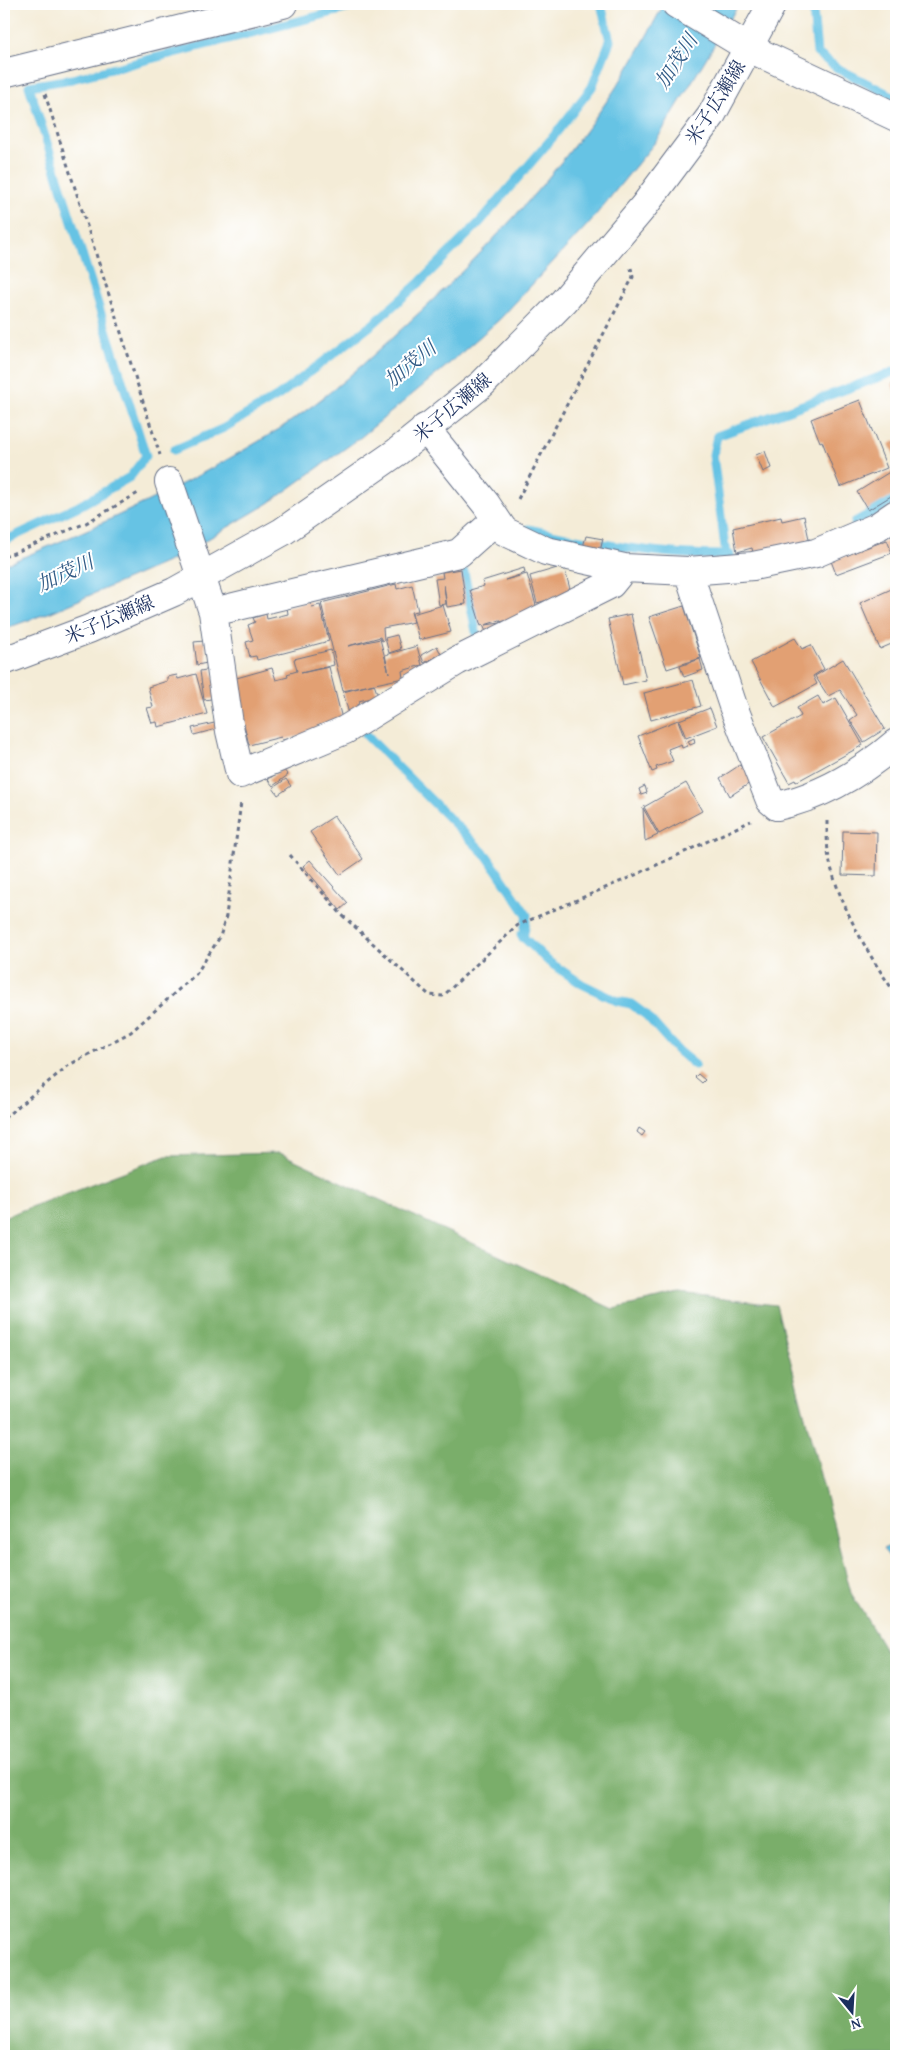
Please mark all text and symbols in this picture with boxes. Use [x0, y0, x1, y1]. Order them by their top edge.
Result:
water label: 加茂川 [647, 26, 705, 94]
street label: 米子広瀬線 [678, 54, 752, 150]
water label: 加茂川 [377, 332, 444, 394]
street label: 米子広瀬線 [407, 366, 497, 448]
water label: 加茂川 [31, 546, 100, 598]
street label: 米子広瀬線 [60, 588, 158, 650]
north arrow [828, 1988, 878, 2038]
text: N [848, 2013, 864, 2036]

